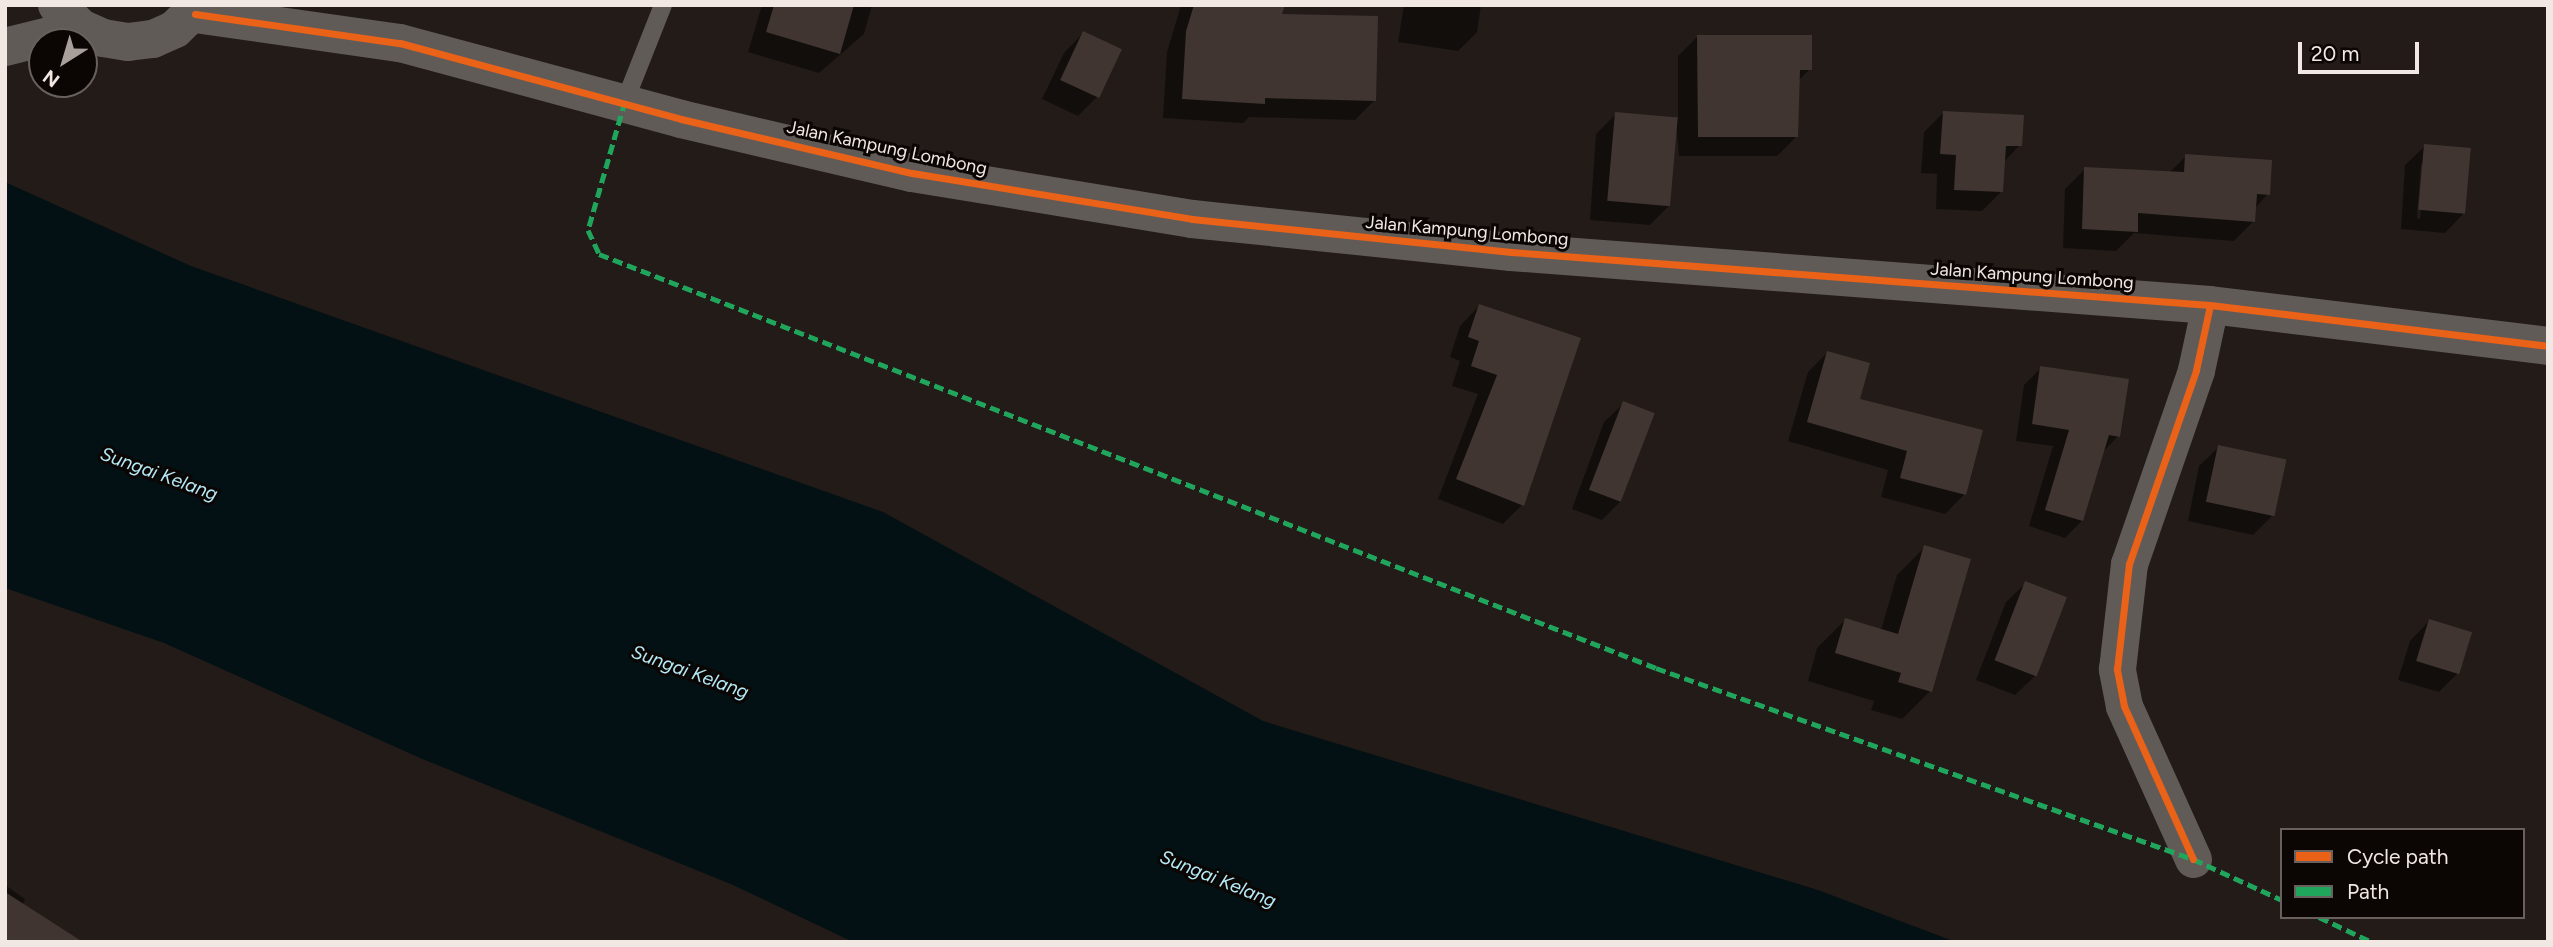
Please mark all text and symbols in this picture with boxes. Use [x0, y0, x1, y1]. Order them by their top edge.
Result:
north arrow [28, 28, 98, 98]
scale bar [2301, 28, 2422, 72]
text: 20 m [2311, 41, 2359, 66]
text: N [38, 65, 64, 92]
street label: Jalan Kampung Lombong [785, 116, 989, 180]
street label: Jalan Kampung Lombong [1365, 211, 1569, 251]
street label: Jalan Kampung Lombong [1930, 258, 2134, 294]
water label: Sungai Kelang [97, 442, 221, 506]
water label: Sungai Kelang [628, 640, 752, 704]
legend [2280, 828, 2525, 919]
text: Cycle path [2347, 844, 2448, 869]
water label: Sungai Kelang [1157, 845, 1279, 913]
text: Path [2347, 879, 2389, 904]

